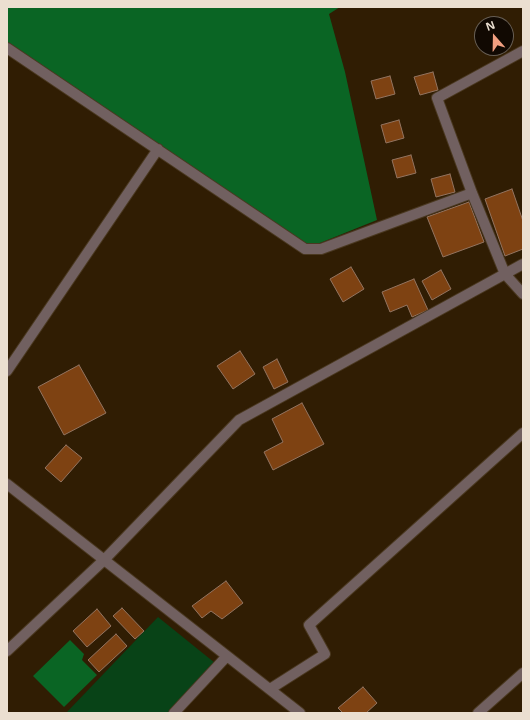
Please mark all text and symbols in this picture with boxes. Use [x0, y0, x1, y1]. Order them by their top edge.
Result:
north arrow [474, 16, 514, 56]
text: N [483, 17, 497, 34]

